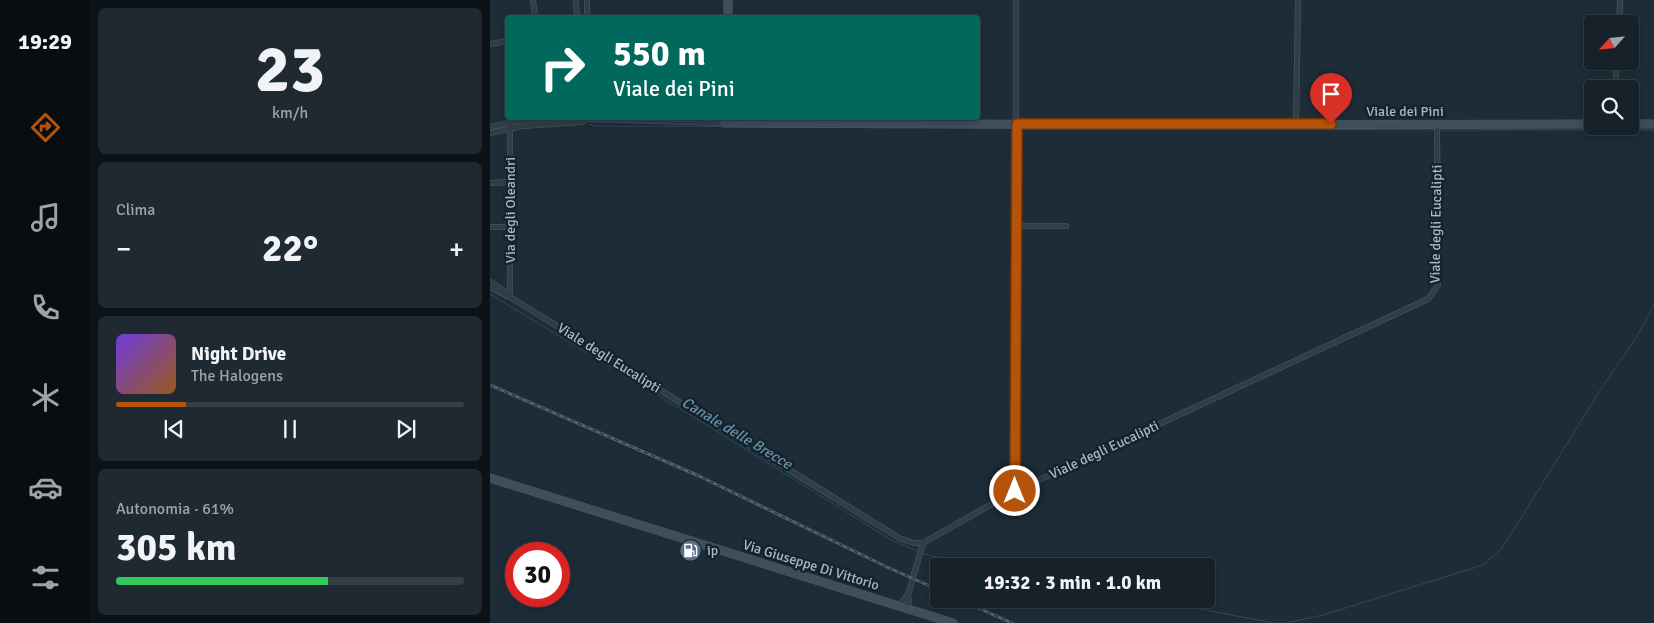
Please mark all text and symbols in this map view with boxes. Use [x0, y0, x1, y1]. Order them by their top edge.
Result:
north arrow [1584, 15, 1639, 70]
map controls [1584, 15, 1639, 135]
text: 19:29 [18, 28, 72, 55]
text: 23 [255, 30, 325, 110]
text: 550 m [613, 32, 706, 75]
icon: right [530, 35, 595, 100]
pin [1310, 73, 1352, 124]
text: Viale dei Pini [613, 75, 735, 102]
icon: arrive [1317, 80, 1345, 108]
button: search [1584, 80, 1639, 135]
text: km/h [272, 103, 308, 123]
street label: Viale dei Pini [1366, 103, 1444, 120]
icon: directions [28, 110, 63, 145]
street label: Via degli Oleandri [502, 157, 519, 263]
street label: Viale degli Eucalipti [1426, 164, 1446, 284]
icon: music [28, 200, 63, 235]
text: Clima [116, 200, 155, 220]
text: 22° [262, 225, 318, 272]
text: − [116, 232, 131, 266]
text: + [449, 232, 464, 266]
icon: phone [28, 290, 63, 325]
street label: Viale degli Eucalipti [554, 319, 664, 397]
text: Night Drive [191, 342, 286, 366]
text: The Halogens [191, 366, 283, 386]
icon: climate [28, 380, 63, 415]
water label: Canale delle Brecce [679, 393, 797, 474]
icon: previous [160, 415, 188, 443]
icon: pause [276, 415, 304, 443]
icon: next [392, 415, 420, 443]
street label: Viale degli Eucalipti [1047, 417, 1161, 483]
position arrow [988, 464, 1040, 516]
icon: car [28, 470, 63, 505]
text: Autonomia · 61% [116, 499, 234, 519]
text: 305 km [116, 524, 237, 571]
street label: Via Giuseppe Di Vittorio [741, 536, 881, 594]
fuel station icon: ip [679, 538, 703, 562]
speed limit sign: 30 [505, 542, 570, 607]
place label: ip [707, 542, 718, 559]
icon: filters [28, 560, 63, 595]
text: 19:32 · 3 min · 1.0 km [984, 571, 1161, 595]

